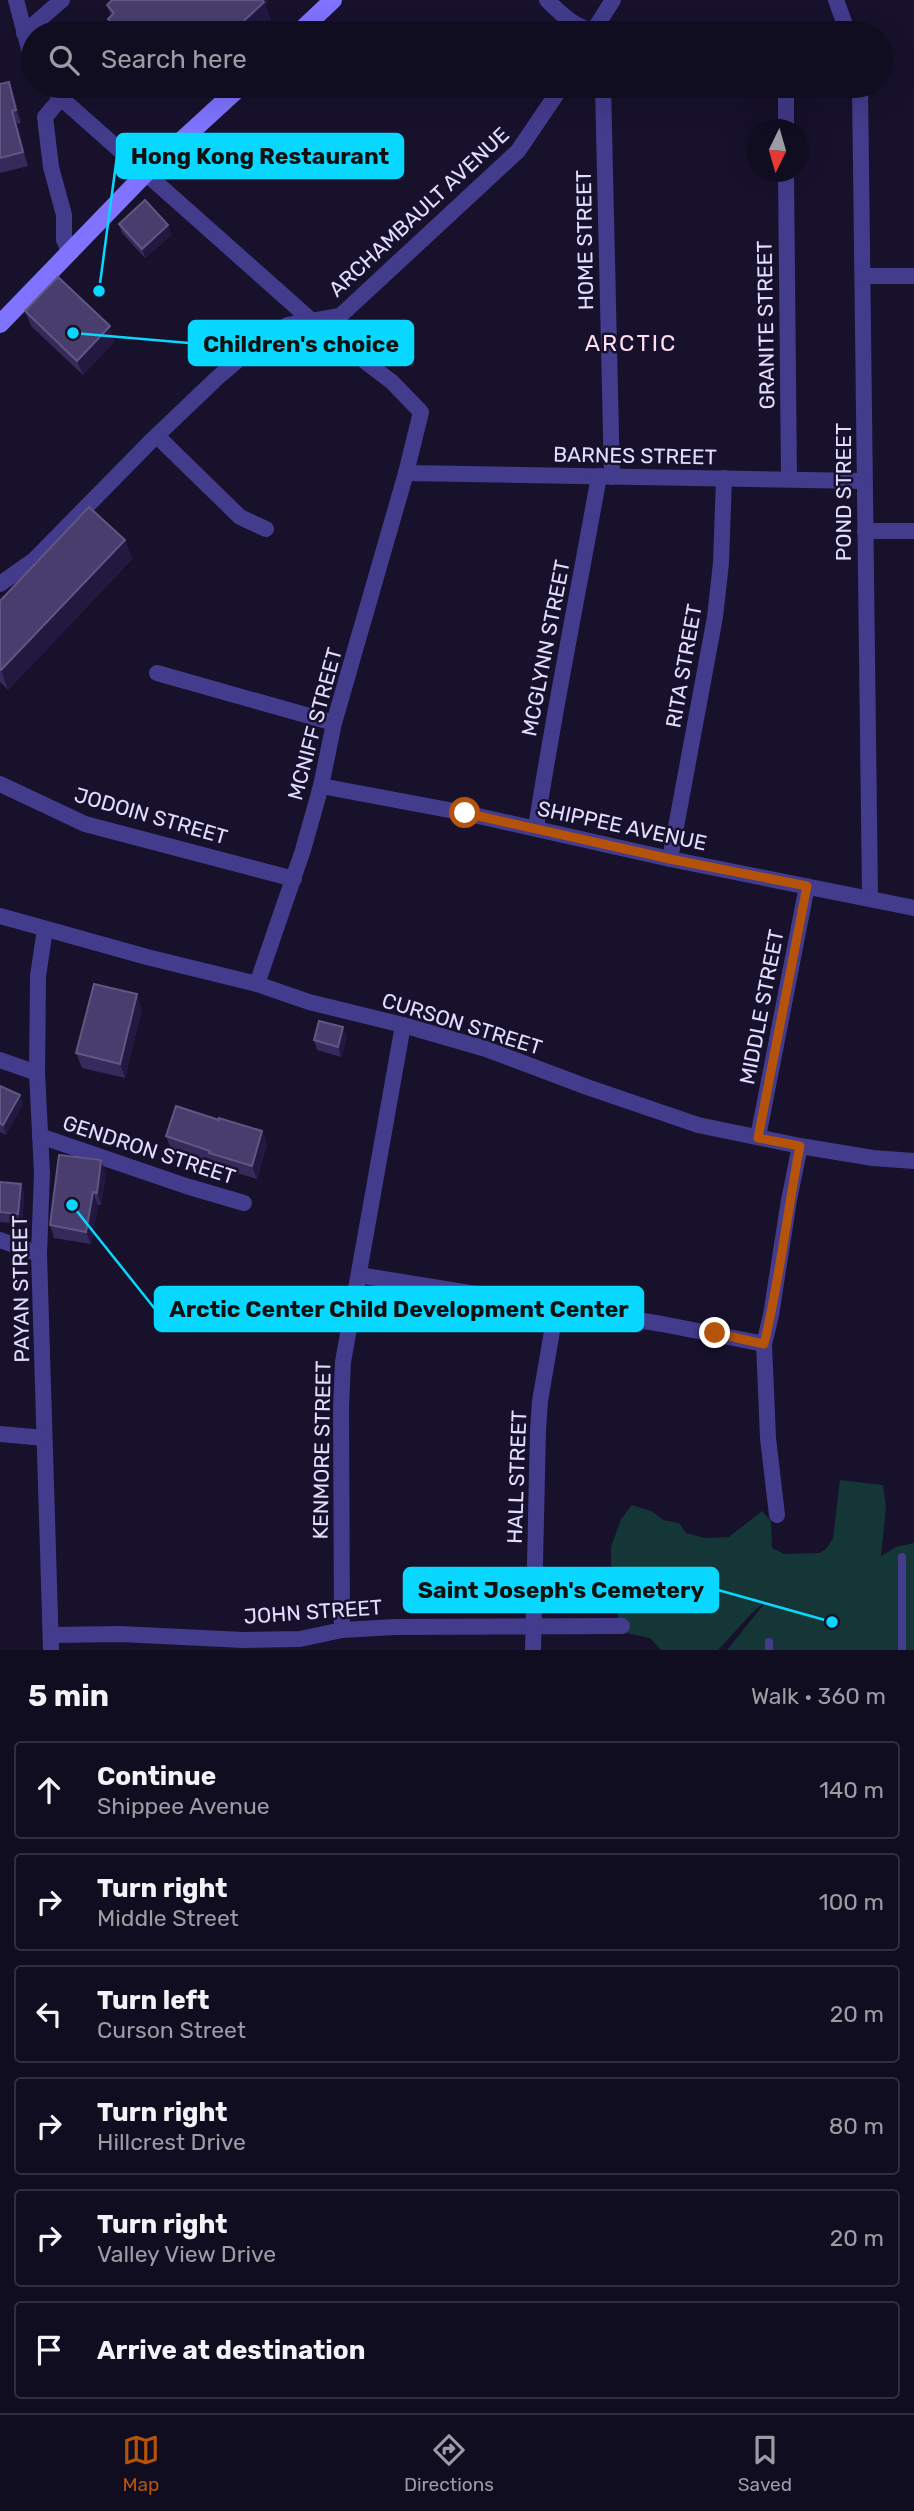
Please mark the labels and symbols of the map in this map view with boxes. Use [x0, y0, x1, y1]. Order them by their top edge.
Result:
north arrow [746, 119, 809, 182]
street label: ARCHAMBAULT AVENUE [323, 122, 514, 302]
callout: Hong Kong Restaurant [117, 134, 403, 178]
text: Hong Kong Restaurant [131, 142, 390, 170]
street label: HOME STREET [571, 170, 598, 310]
street label: GRANITE STREET [752, 240, 779, 410]
callout: Children's choice [189, 321, 413, 365]
district label: ARCTIC [585, 329, 677, 357]
text: Children's choice [203, 330, 399, 358]
street label: POND STREET [831, 423, 856, 561]
street label: BARNES STREET [553, 442, 717, 469]
street label: MCGLYNN STREET [516, 558, 575, 738]
street label: RITA STREET [660, 602, 707, 730]
street label: MCNIFF STREET [282, 645, 347, 803]
street label: JODOIN STREET [72, 782, 231, 849]
street label: SHIPPEE AVENUE [535, 795, 709, 856]
route start [449, 797, 480, 828]
street label: MIDDLE STREET [734, 927, 789, 1087]
street label: CURSON STREET [379, 987, 545, 1060]
street label: GENDRON STREET [60, 1110, 239, 1189]
street label: PAYAN STREET [7, 1215, 34, 1363]
callout: Arctic Center Child Development Center [155, 1287, 643, 1331]
text: Arctic Center Child Development Center [169, 1295, 629, 1323]
route end [699, 1317, 730, 1348]
street label: KENMORE STREET [307, 1360, 336, 1540]
street label: HALL STREET [502, 1410, 531, 1544]
callout: Saint Joseph's Cemetery [404, 1568, 718, 1612]
text: Saint Joseph's Cemetery [418, 1576, 704, 1604]
street label: JOHN STREET [243, 1594, 383, 1629]

